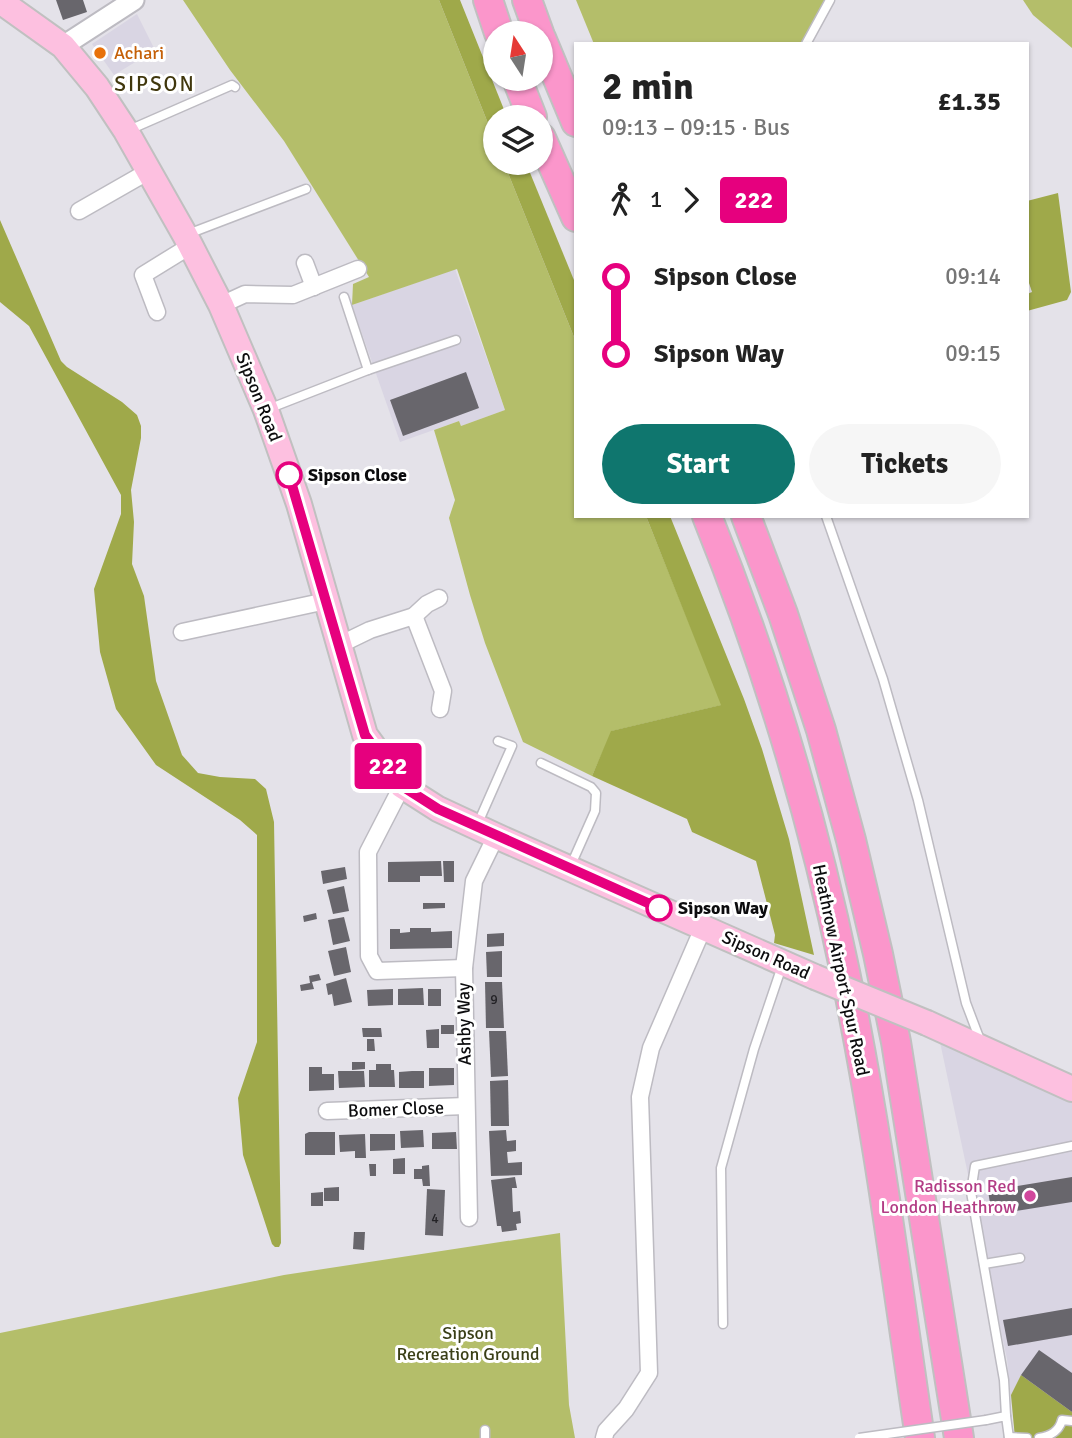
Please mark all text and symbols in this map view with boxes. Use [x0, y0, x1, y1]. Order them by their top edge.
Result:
north arrow [483, 21, 553, 91]
map controls [483, 21, 553, 175]
place label: Achari [114, 42, 164, 64]
marker: Achari [92, 45, 108, 61]
text: 2 min [602, 63, 694, 110]
district label: SIPSON [114, 71, 196, 97]
text: £1.35 [937, 86, 1001, 118]
button: layers [483, 105, 553, 175]
text: 09:13 – 09:15 · Bus [602, 113, 790, 142]
icon: walk [602, 181, 640, 219]
icon: forward [672, 181, 710, 219]
text: 1 [650, 185, 662, 214]
text: 222 [734, 185, 773, 215]
text: Sipson Close [654, 261, 797, 293]
text: 09:14 [945, 262, 1001, 291]
text: Sipson Way [654, 338, 784, 370]
text: 09:15 [945, 339, 1001, 368]
street label: Sipson Road [231, 349, 287, 445]
button: Start [602, 424, 795, 504]
button: Tickets [809, 424, 1001, 504]
marker: Sipson Close [276, 462, 302, 488]
place label: Sipson Close [308, 464, 407, 486]
line badge: 222 [348, 743, 428, 789]
text: 222 [369, 751, 407, 781]
street label: Heathrow Airport Spur Road [808, 862, 874, 1078]
marker: Sipson Way [646, 895, 672, 921]
place label: Sipson Way [678, 897, 768, 919]
street label: Sipson Road [719, 926, 813, 984]
street label: Ashby Way [452, 982, 476, 1065]
house number: 9 [490, 991, 498, 1008]
street label: Bomer Close [347, 1096, 445, 1122]
place label: Radisson Red London Heathrow [881, 1175, 1016, 1218]
marker: Radisson Red London Heathrow [1022, 1188, 1038, 1204]
house number: 4 [431, 1210, 439, 1227]
park label: Sipson Recreation Ground [396, 1322, 540, 1365]

